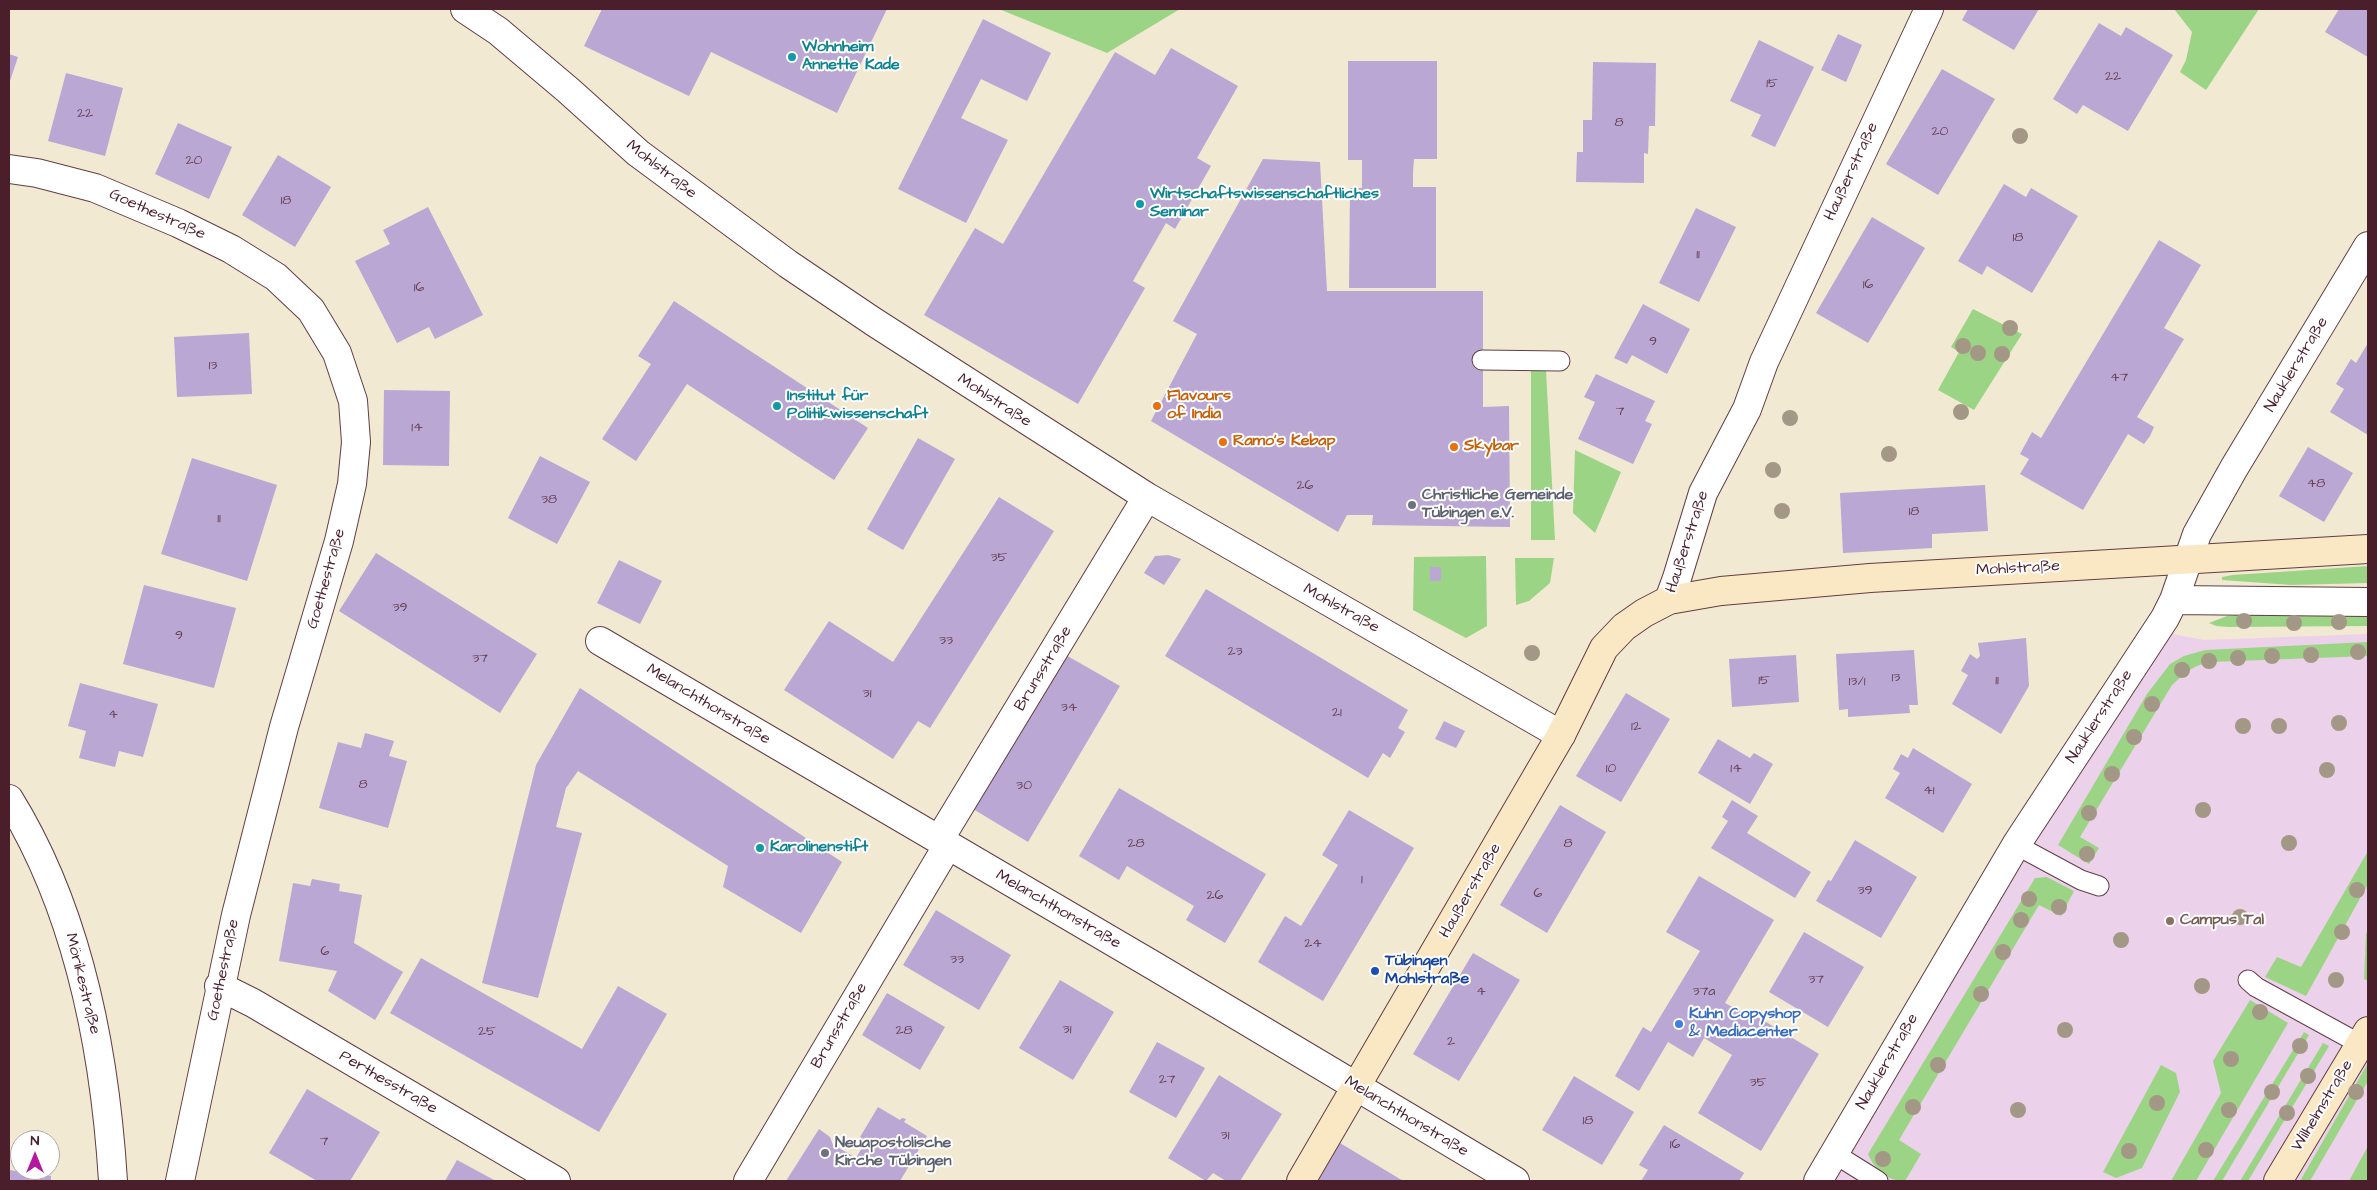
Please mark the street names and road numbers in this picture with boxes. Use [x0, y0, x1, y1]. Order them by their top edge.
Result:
street label: Haußerstraße [1821, 120, 1883, 224]
street label: Mohlstraße [622, 137, 700, 203]
street label: Goethestraße [106, 185, 208, 245]
street label: Nauklerstraße [2261, 314, 2333, 416]
street label: Mohlstraße [953, 370, 1035, 432]
street label: Haußerstraße [1662, 488, 1714, 596]
street label: Goethestraße [304, 527, 350, 631]
street label: Mohlstraße [1975, 557, 2061, 581]
street label: Mohlstraße [1300, 580, 1382, 638]
street label: Brunsstraße [1011, 623, 1077, 715]
street label: Melanchthonstraße [642, 660, 774, 750]
street label: Nauklerstraße [2063, 667, 2137, 767]
street label: Haußerstraße [1436, 840, 1506, 942]
street label: Melanchthonstraße [992, 866, 1124, 954]
street label: Goethestraße [204, 917, 244, 1023]
street label: Mörikestraße [60, 931, 104, 1037]
street label: Brunsstraße [808, 980, 872, 1072]
street label: Nauklerstraße [1853, 1011, 1923, 1113]
street label: Perthesstraße [335, 1047, 441, 1119]
street label: Wilhelmstraße [2288, 1057, 2358, 1155]
street label: Melanchthonstraße [1340, 1072, 1472, 1162]

